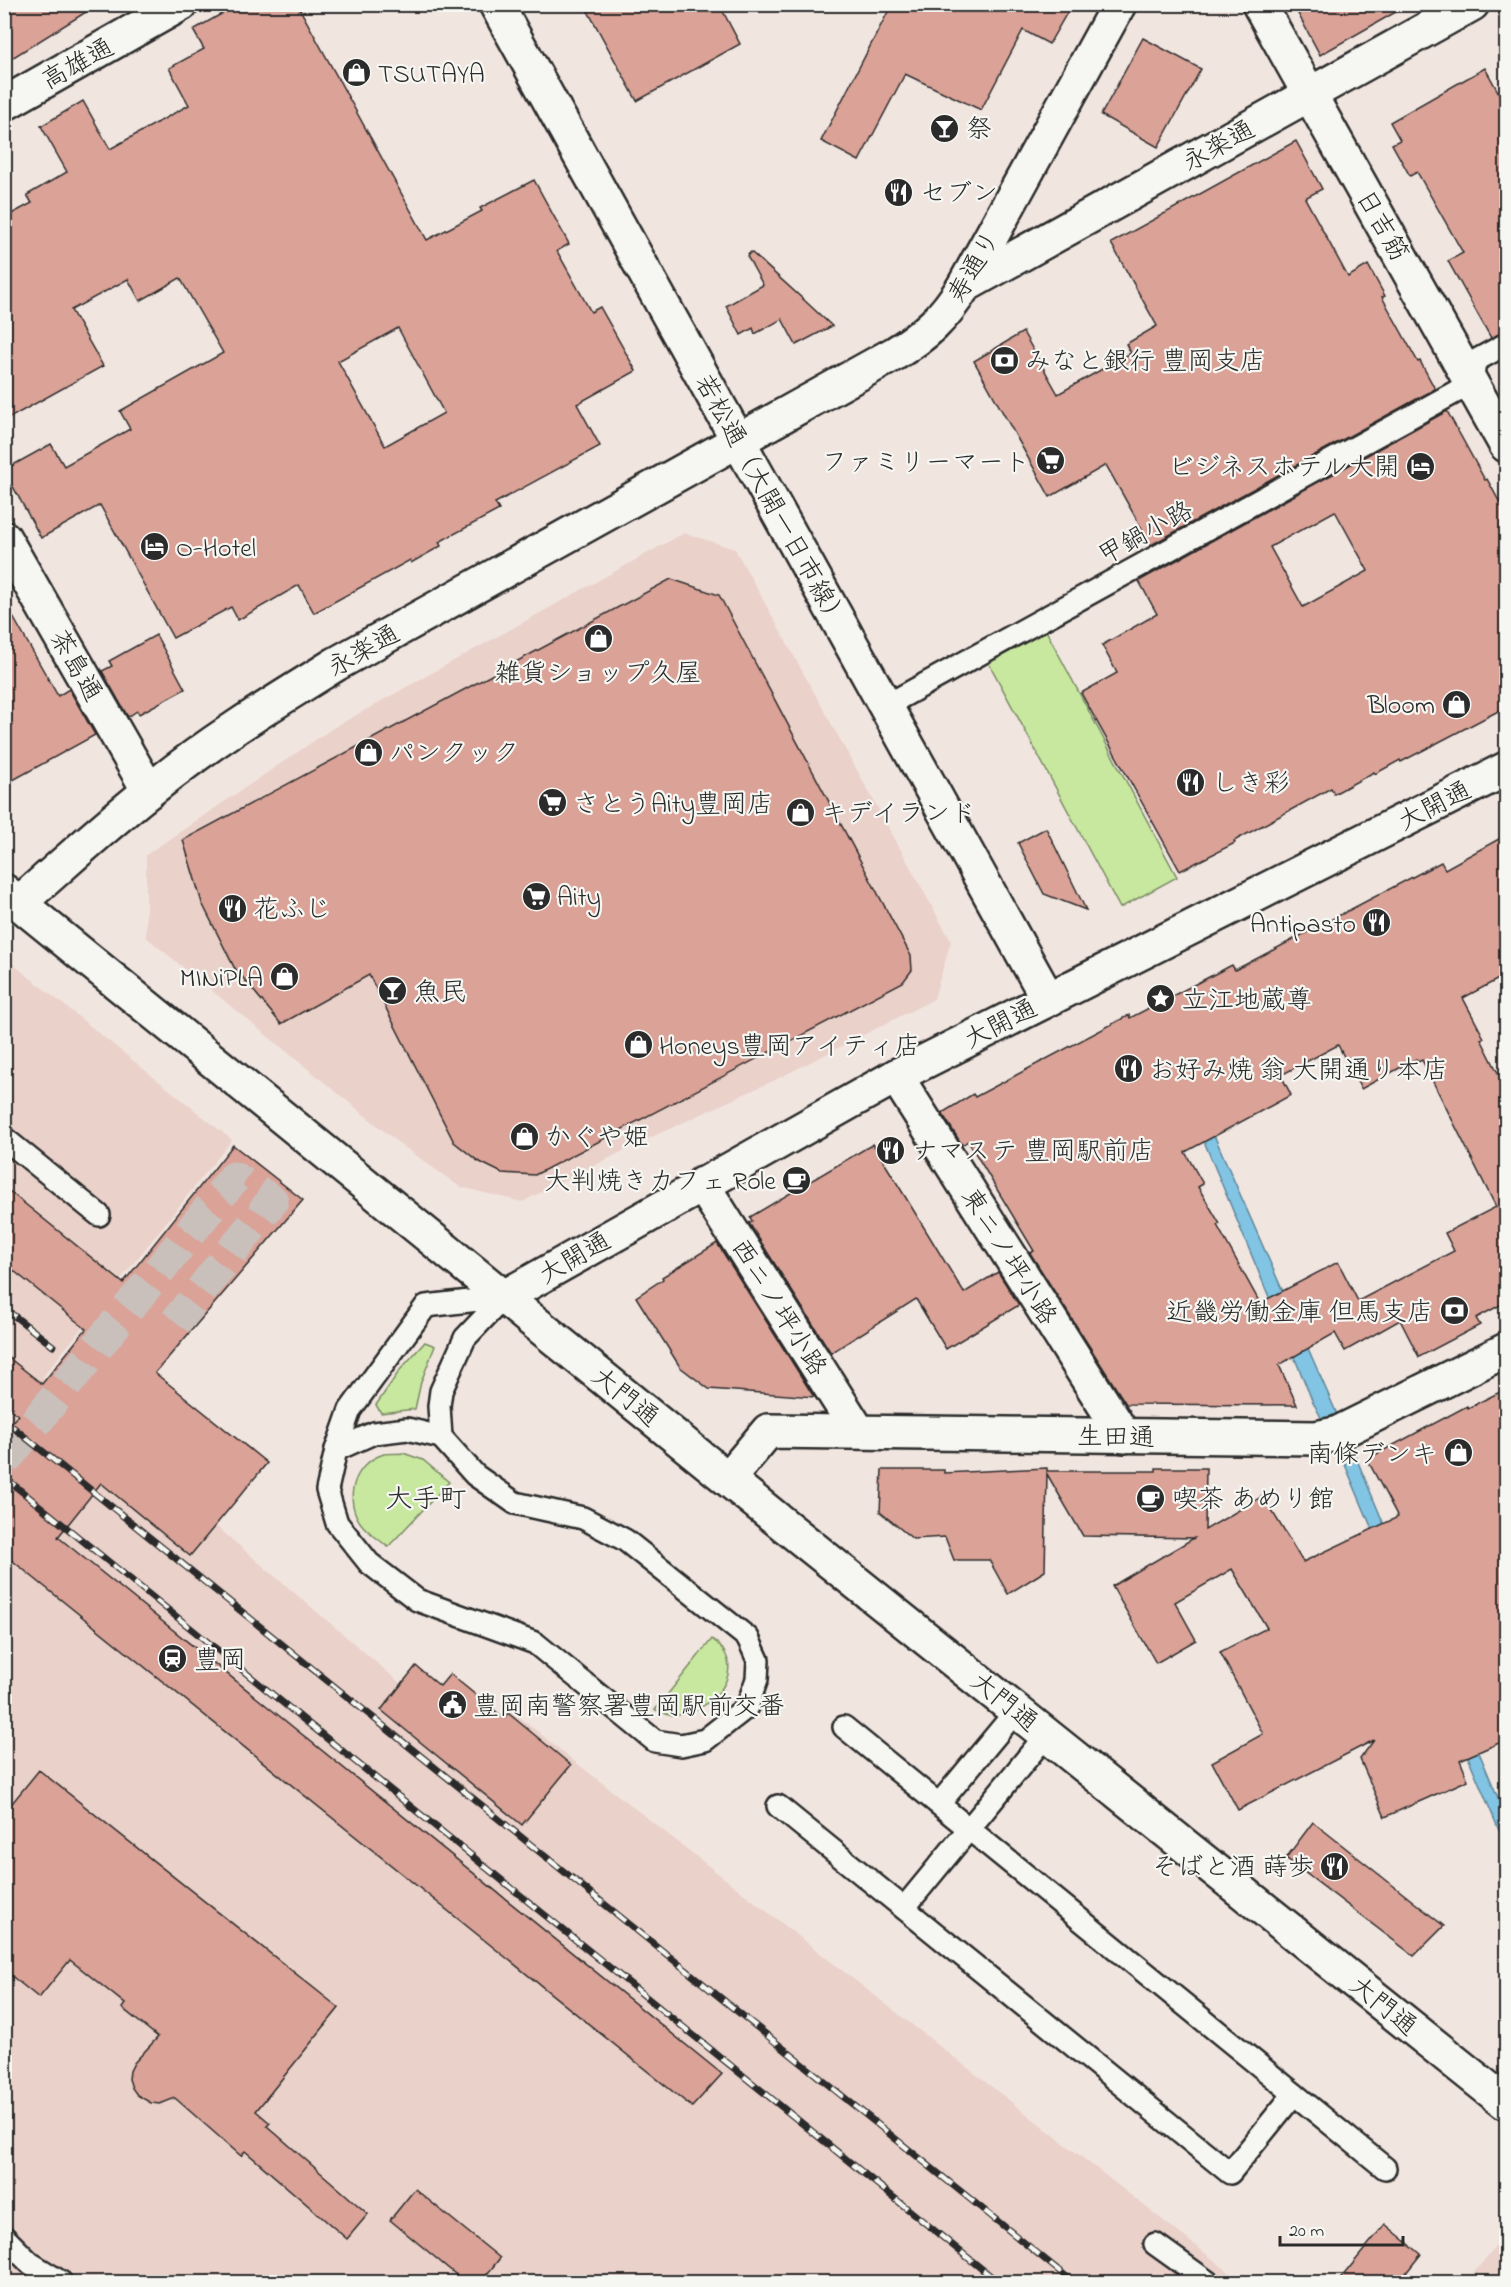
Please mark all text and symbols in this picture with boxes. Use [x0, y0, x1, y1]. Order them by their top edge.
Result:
street label: 高雄通 [35, 30, 122, 101]
shop icon: TSUTAYA [341, 57, 373, 89]
place label: TSUTAYA [378, 57, 485, 95]
bar icon: 祭 [929, 112, 961, 144]
place label: 祭 [966, 112, 992, 150]
street label: 永楽通 [1176, 112, 1263, 183]
restaurant icon: セブン [883, 176, 915, 208]
place label: セブン [920, 176, 998, 214]
street label: 日吉筋 [1344, 183, 1416, 270]
street label: 寿通り [940, 224, 1012, 311]
bank icon: みなと銀行 豊岡支店 [988, 344, 1020, 376]
place label: みなと銀行 豊岡支店 [1025, 344, 1266, 382]
street label: 若松通（大開一日市線） [683, 368, 855, 637]
place label: ファミリーマート [821, 445, 1030, 483]
supermarket icon: ファミリーマート [1035, 445, 1067, 477]
place label: ビジネスホテル大開 [1168, 450, 1400, 488]
hotel icon: ビジネスホテル大開 [1405, 450, 1437, 482]
street label: 甲鍋小路 [1092, 493, 1201, 576]
hotel icon: O-Hotel [139, 531, 171, 563]
place label: O-Hotel [176, 531, 256, 569]
street label: 永楽通 [321, 617, 408, 689]
shop icon: 雑貨ショップ久屋 [582, 622, 614, 654]
street label: 茶島通 [38, 623, 110, 710]
place label: 雑貨ショップ久屋 [495, 656, 701, 694]
place label: Bloom [1366, 688, 1435, 726]
shop icon: Bloom [1440, 688, 1472, 720]
shop icon: パンクック [352, 736, 384, 768]
place label: パンクック [389, 736, 519, 774]
restaurant icon: しき彩 [1175, 766, 1207, 798]
place label: しき彩 [1212, 766, 1290, 804]
street label: 大開通 [1392, 773, 1479, 842]
supermarket icon: さとうAity豊岡店 [536, 787, 568, 819]
place label: さとうAity豊岡店 [573, 787, 773, 825]
shop icon: キデイランド [784, 796, 816, 828]
place label: キデイランド [821, 796, 976, 834]
supermarket icon: Aity [520, 880, 552, 912]
place label: Aity [557, 880, 601, 918]
restaurant icon: 花ふじ [216, 892, 248, 924]
place label: 花ふじ [253, 892, 331, 930]
place label: Antipasto [1250, 907, 1356, 945]
restaurant icon: Antipasto [1361, 907, 1393, 939]
place label: MINiPLA [180, 961, 263, 999]
shop icon: MINiPLA [268, 961, 300, 993]
bar icon: 魚民 [377, 975, 409, 1007]
place label: 魚民 [414, 975, 466, 1013]
place icon: 立江地蔵尊 [1145, 983, 1177, 1015]
place label: 立江地蔵尊 [1182, 983, 1312, 1021]
street label: 大開通 [958, 991, 1045, 1060]
shop icon: Honeys豊岡アイティ店 [622, 1029, 654, 1061]
place label: Honeys豊岡アイティ店 [659, 1029, 920, 1067]
restaurant icon: お好み焼 翁 大開通り本店 [1112, 1053, 1144, 1085]
place label: お好み焼 翁 大開通り本店 [1149, 1053, 1448, 1091]
shop icon: かぐや姫 [508, 1120, 540, 1152]
place label: かぐや姫 [545, 1120, 649, 1158]
restaurant icon: ナマステ 豊岡駅前店 [875, 1134, 907, 1166]
place label: ナマステ 豊岡駅前店 [912, 1134, 1154, 1172]
place label: 大判焼きカフェ Role [544, 1164, 776, 1202]
cafe icon: 大判焼きカフェ Role [781, 1164, 813, 1196]
street label: 東ニノ坪小路 [950, 1181, 1065, 1334]
street label: 大開通 [532, 1224, 619, 1296]
street label: 西ニノ坪小路 [720, 1232, 835, 1385]
place label: 近畿労働金庫 但馬支店 [1166, 1295, 1433, 1333]
bank icon: 近畿労働金庫 但馬支店 [1438, 1295, 1470, 1327]
street label: 大門通 [582, 1359, 666, 1438]
street label: 生田通 [1077, 1419, 1155, 1459]
place label: 南條デンキ [1307, 1437, 1437, 1475]
shop icon: 南條デンキ [1442, 1437, 1474, 1469]
district label: 大手町 [386, 1481, 467, 1520]
cafe icon: 喫茶 あめり館 [1135, 1482, 1167, 1514]
place label: 喫茶 あめり館 [1172, 1482, 1335, 1520]
station icon: 豊岡 [157, 1643, 189, 1675]
place label: 豊岡 [194, 1643, 246, 1681]
street label: 大門通 [961, 1664, 1045, 1743]
public building icon: 豊岡南警察署豊岡駅前交番 [436, 1689, 468, 1721]
place label: 豊岡南警察署豊岡駅前交番 [473, 1689, 785, 1727]
place label: そばと酒 蒔歩 [1151, 1850, 1314, 1888]
restaurant icon: そばと酒 蒔歩 [1319, 1850, 1351, 1882]
street label: 大門通 [1340, 1968, 1424, 2047]
scale bar [1280, 2209, 1403, 2247]
text: 20 m [1289, 2219, 1324, 2245]

